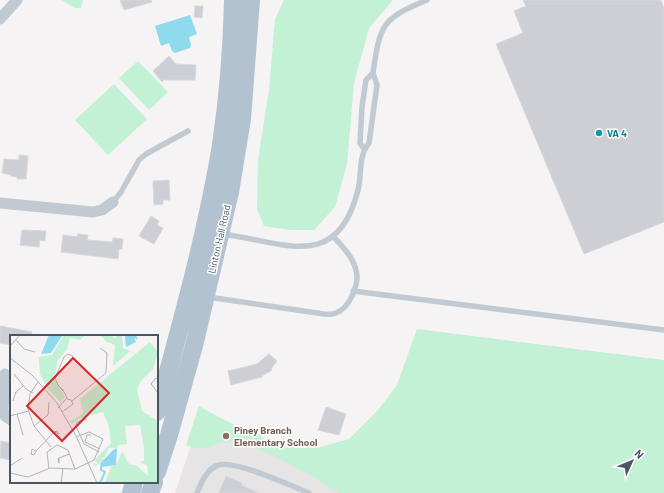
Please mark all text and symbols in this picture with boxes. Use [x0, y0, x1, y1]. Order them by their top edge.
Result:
place label: VA 4 [607, 127, 627, 139]
marker: VA 4 [594, 128, 604, 138]
street label: Linton Hall Road [205, 203, 233, 275]
inset map [10, 335, 158, 483]
place label: Piney Branch Elementary School [234, 424, 317, 448]
marker: Piney Branch Elementary School [221, 431, 231, 441]
north arrow [612, 441, 652, 481]
text: N [632, 447, 647, 461]

